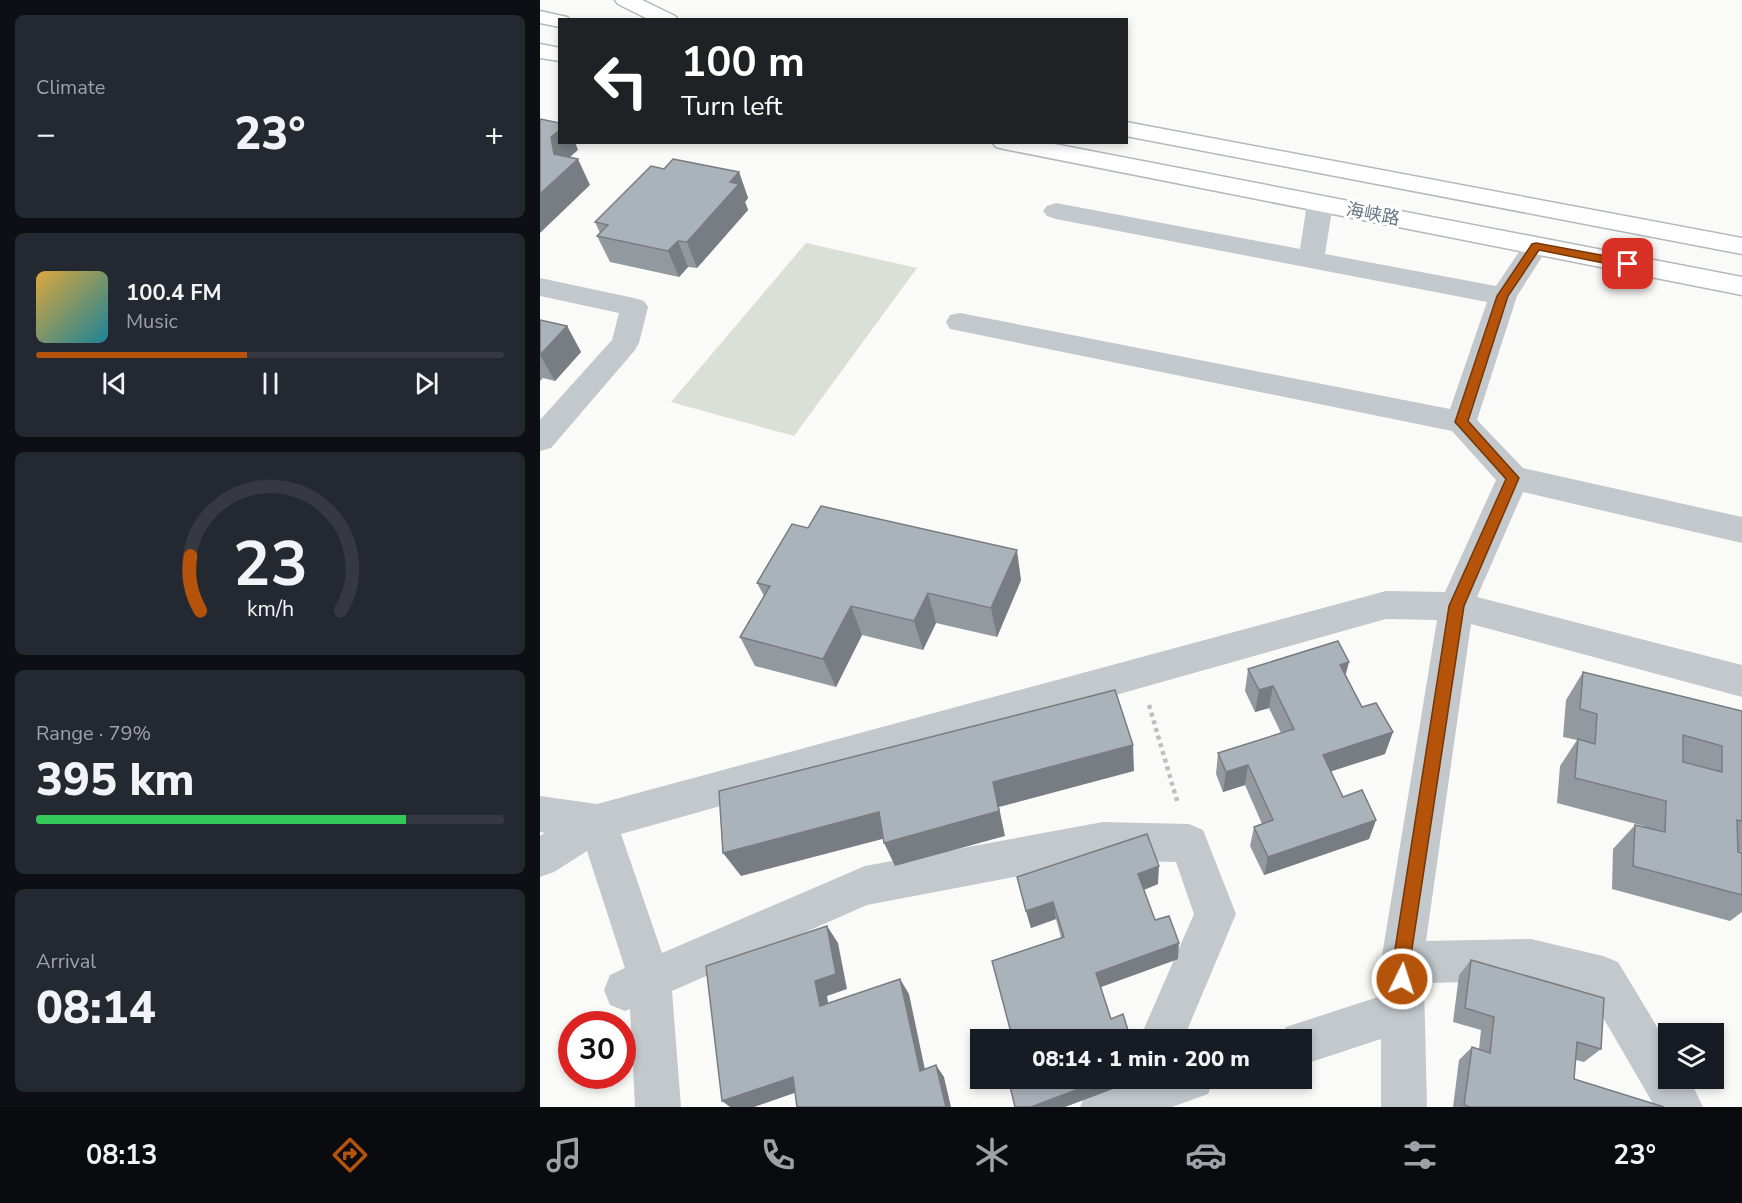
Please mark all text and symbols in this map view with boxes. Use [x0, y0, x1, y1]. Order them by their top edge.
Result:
text: 100 m [681, 34, 805, 91]
icon: left [582, 42, 660, 120]
text: Climate [36, 74, 105, 101]
text: Turn left [681, 88, 782, 125]
text: 23° [234, 104, 306, 165]
text: − [36, 112, 56, 157]
text: + [484, 112, 504, 157]
street label: 海峡路 [1344, 197, 1402, 231]
pin [1602, 238, 1653, 289]
icon: arrive [1611, 247, 1644, 280]
text: 100.4 FM [126, 278, 222, 308]
text: Music [126, 308, 178, 335]
icon: previous [98, 367, 131, 400]
icon: pause [254, 367, 287, 400]
icon: next [410, 367, 443, 400]
text: 23 [233, 522, 307, 607]
text: km/h [246, 594, 294, 624]
text: Range · 79% [36, 720, 151, 747]
text: 395 km [36, 750, 195, 811]
position arrow [1370, 947, 1434, 1011]
text: Arrival [36, 948, 96, 975]
text: 08:14 [36, 978, 156, 1039]
speed limit sign: 30 [558, 1011, 636, 1089]
map controls [1658, 1023, 1724, 1089]
button: layers [1658, 1023, 1724, 1089]
text: 08:14 · 1 min · 200 m [1032, 1044, 1250, 1074]
icon: directions [329, 1134, 371, 1176]
icon: music [543, 1134, 585, 1176]
icon: phone [757, 1134, 799, 1176]
icon: climate [971, 1134, 1013, 1176]
icon: car [1185, 1134, 1227, 1176]
icon: filters [1399, 1134, 1441, 1176]
text: 08:13 [86, 1137, 157, 1174]
text: 23° [1613, 1137, 1656, 1174]

